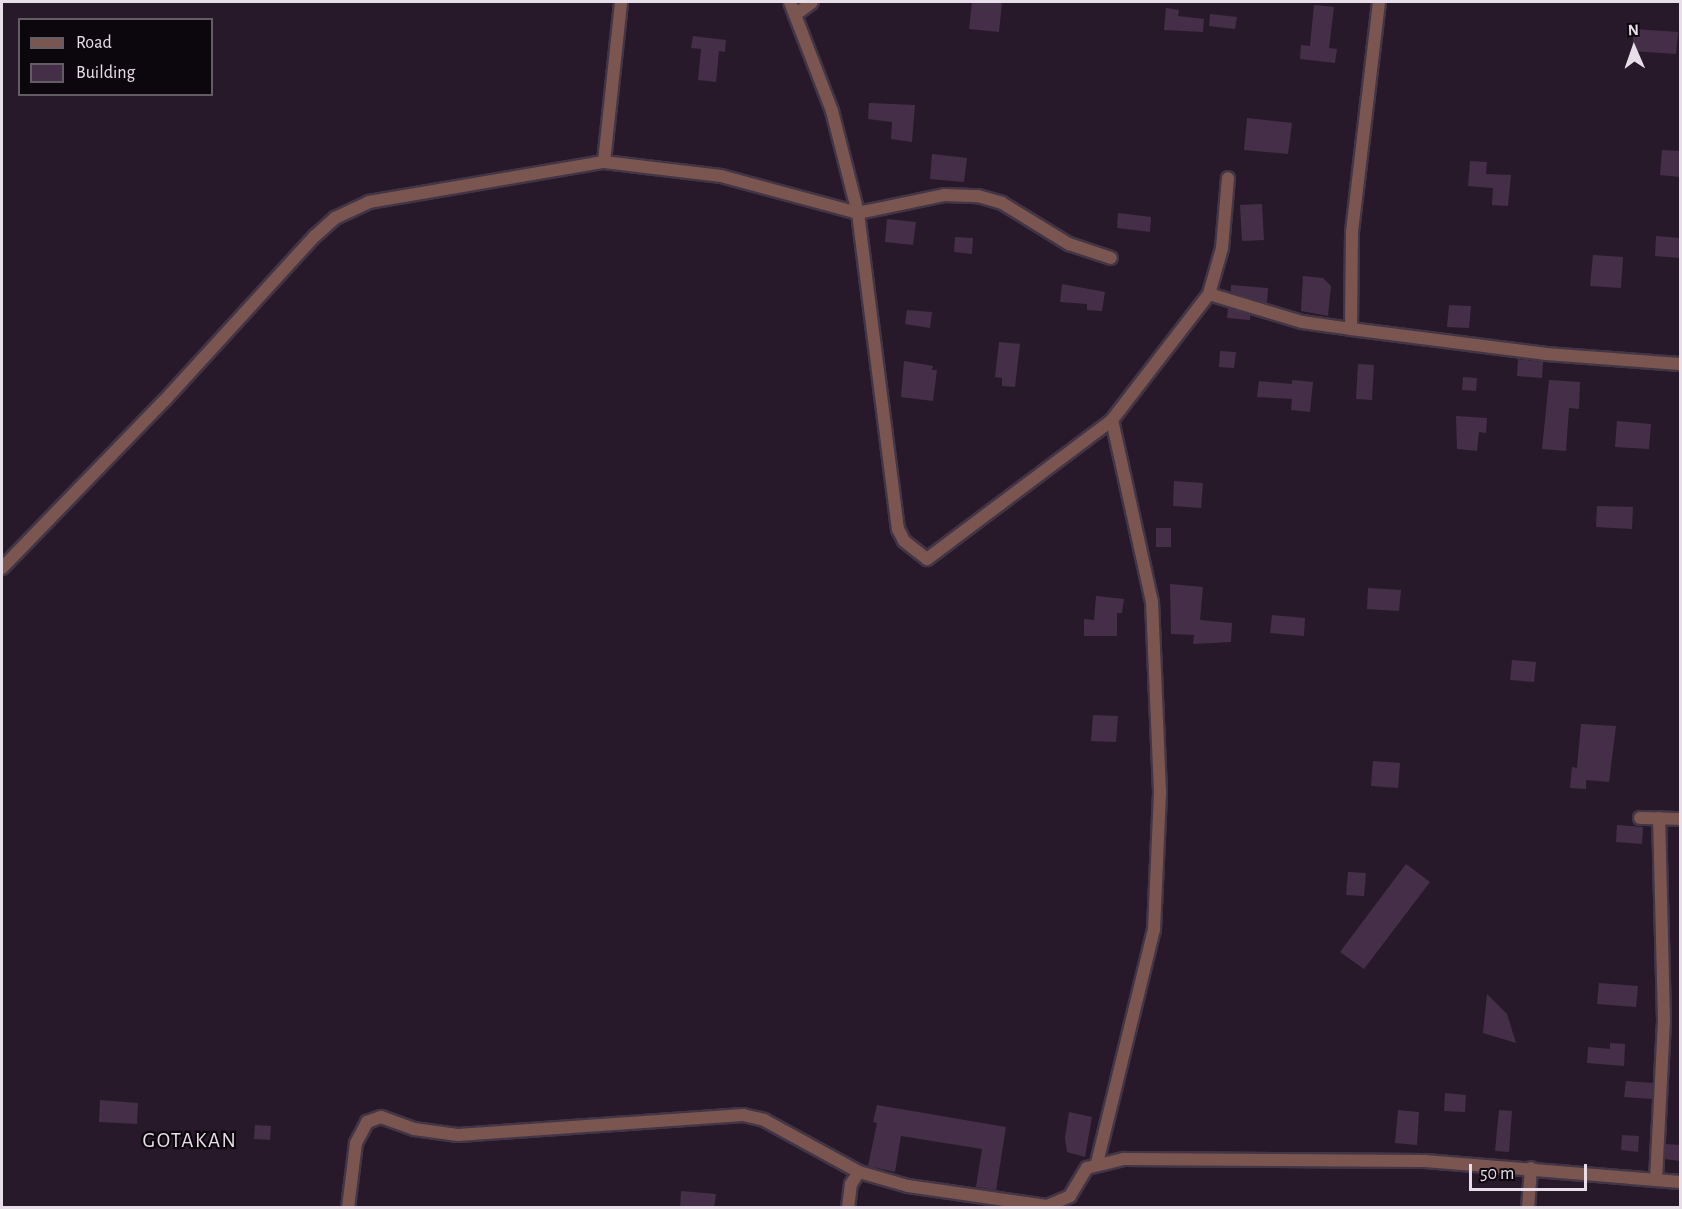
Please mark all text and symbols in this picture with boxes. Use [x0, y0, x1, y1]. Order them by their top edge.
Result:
legend [18, 18, 213, 96]
north arrow [1604, 18, 1664, 78]
text: N [1628, 22, 1639, 38]
text: Road [76, 34, 112, 52]
text: Building [76, 64, 135, 82]
district label: GOTAKAN [143, 1128, 237, 1154]
scale bar [1472, 1152, 1590, 1190]
text: 50 m [1480, 1165, 1514, 1183]

